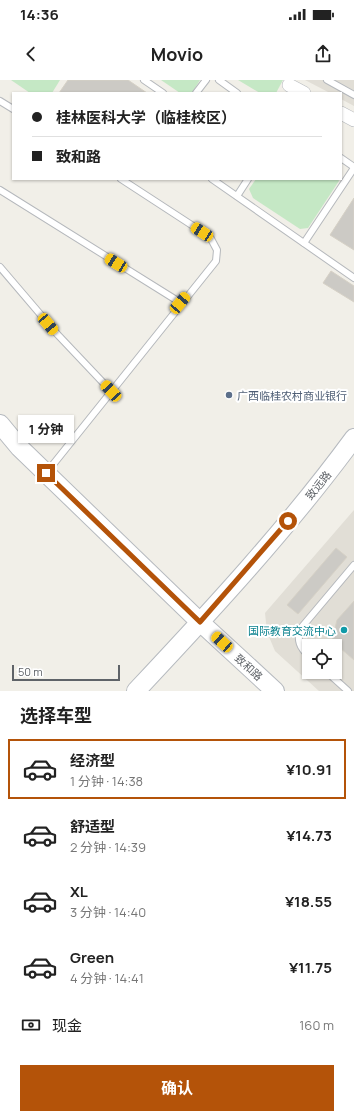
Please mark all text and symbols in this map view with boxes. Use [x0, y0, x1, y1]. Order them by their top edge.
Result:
text: 14:36 [20, 4, 59, 25]
text: Movio [151, 42, 203, 66]
icon: back [20, 43, 42, 65]
icon: share [312, 43, 334, 65]
text: 桂林医科大学（临桂校区） [56, 107, 236, 128]
text: 致和路 [56, 146, 101, 167]
car [189, 220, 215, 244]
car [103, 252, 129, 274]
car [168, 290, 192, 316]
car [36, 311, 60, 337]
car [98, 378, 124, 404]
place label: 广西临桂农村商业银行 [237, 388, 347, 403]
marker: 广西临桂农村商业银行 [224, 390, 234, 400]
callout: 1 分钟 [18, 415, 74, 443]
text: 1 分钟 [29, 420, 63, 438]
route end [37, 464, 55, 482]
street label: 致远路 [302, 467, 334, 503]
route start [279, 512, 297, 530]
place label: 国际教育交流中心 [248, 623, 336, 638]
marker: 国际教育交流中心 [339, 625, 349, 635]
car [209, 630, 235, 654]
map controls [302, 639, 342, 679]
button: locate [302, 639, 342, 679]
street label: 致和路 [232, 650, 266, 684]
scale bar [12, 663, 120, 682]
text: 50 m [18, 664, 43, 679]
text: 选择车型 [20, 703, 92, 727]
text: 经济型 [70, 750, 115, 771]
icon: car [22, 751, 58, 787]
text: ¥10.91 [286, 759, 332, 780]
text: 1 分钟 · 14:38 [70, 772, 143, 790]
text: 舒适型 [70, 816, 115, 837]
icon: car [22, 817, 58, 853]
text: ¥14.73 [286, 825, 332, 846]
text: 2 分钟 · 14:39 [70, 838, 146, 856]
text: XL [70, 881, 88, 902]
icon: car [22, 883, 58, 919]
text: ¥18.55 [285, 891, 332, 912]
text: 3 分钟 · 14:40 [70, 903, 146, 921]
text: Green [70, 947, 114, 968]
icon: car [22, 949, 58, 985]
text: ¥11.75 [289, 957, 332, 978]
text: 4 分钟 · 14:41 [70, 969, 144, 987]
icon: cash [20, 1014, 42, 1036]
text: 现金 [52, 1015, 82, 1036]
text: 160 m [299, 1016, 334, 1034]
button: 确认 [20, 1065, 334, 1111]

